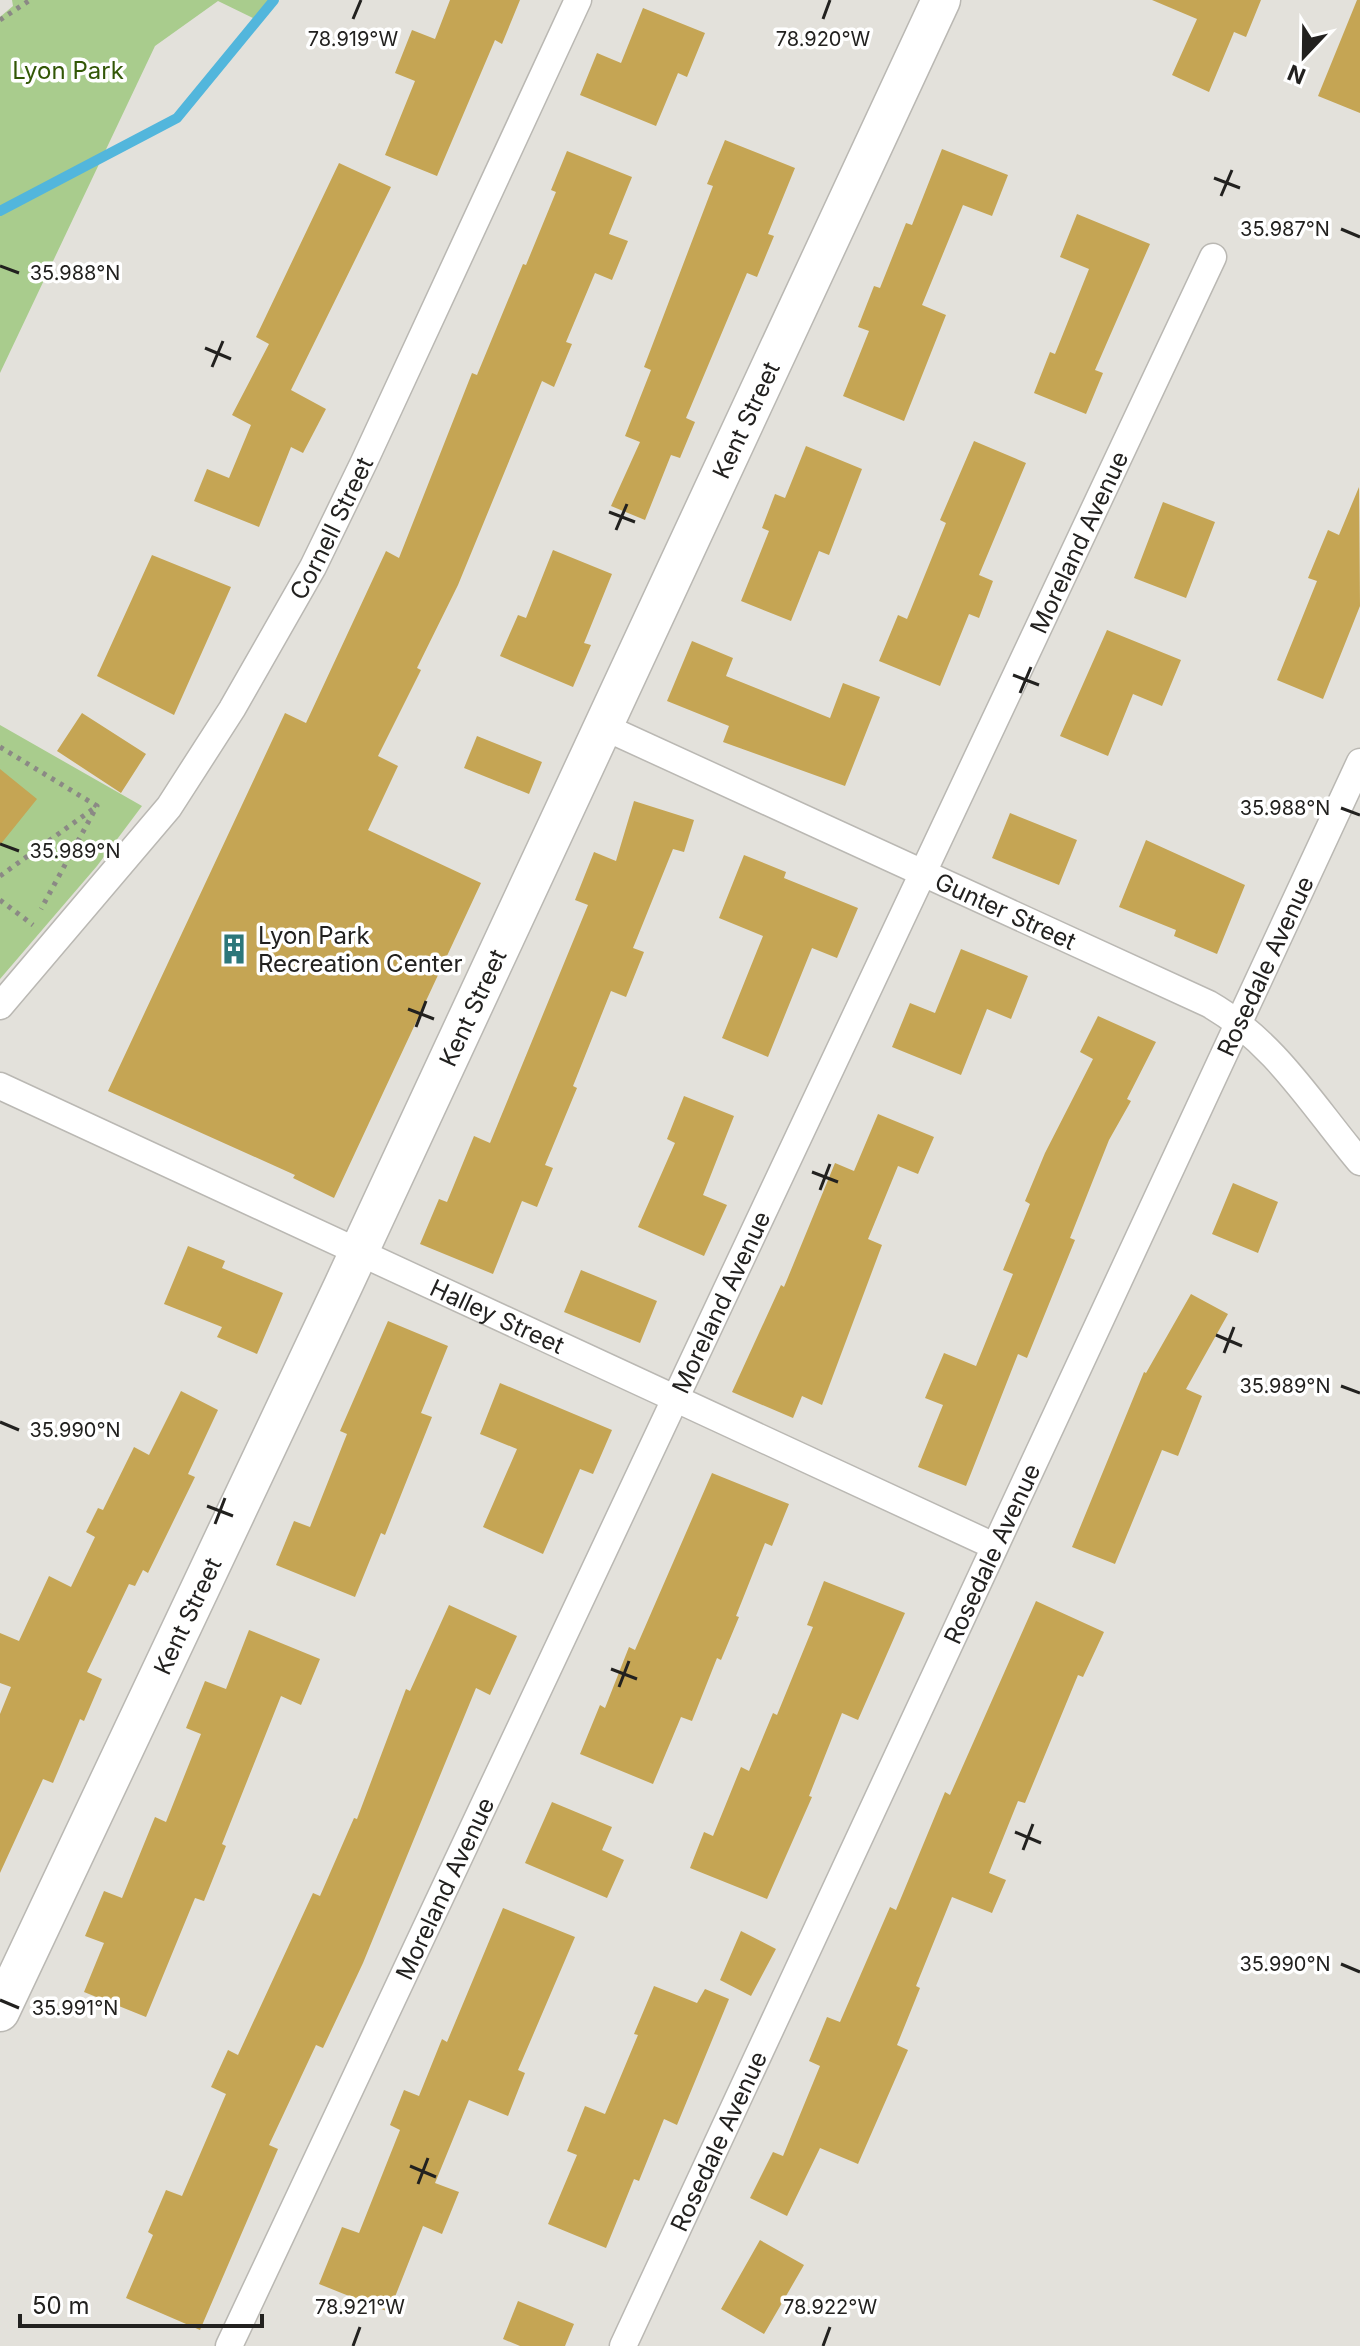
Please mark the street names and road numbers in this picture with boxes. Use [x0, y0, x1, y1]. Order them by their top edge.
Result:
street label: Kent Street [706, 357, 785, 483]
street label: Moreland Avenue [1023, 446, 1134, 638]
street label: Cornell Street [283, 452, 379, 604]
street label: Gunter Street [931, 866, 1081, 956]
street label: Rosedale Avenue [1211, 871, 1319, 1061]
street label: Kent Street [433, 944, 512, 1071]
street label: Moreland Avenue [665, 1206, 776, 1398]
street label: Halley Street [426, 1273, 569, 1360]
street label: Rosedale Avenue [937, 1459, 1046, 1648]
street label: Kent Street [147, 1553, 227, 1679]
street label: Moreland Avenue [389, 1792, 500, 1984]
street label: Rosedale Avenue [664, 2046, 773, 2236]

